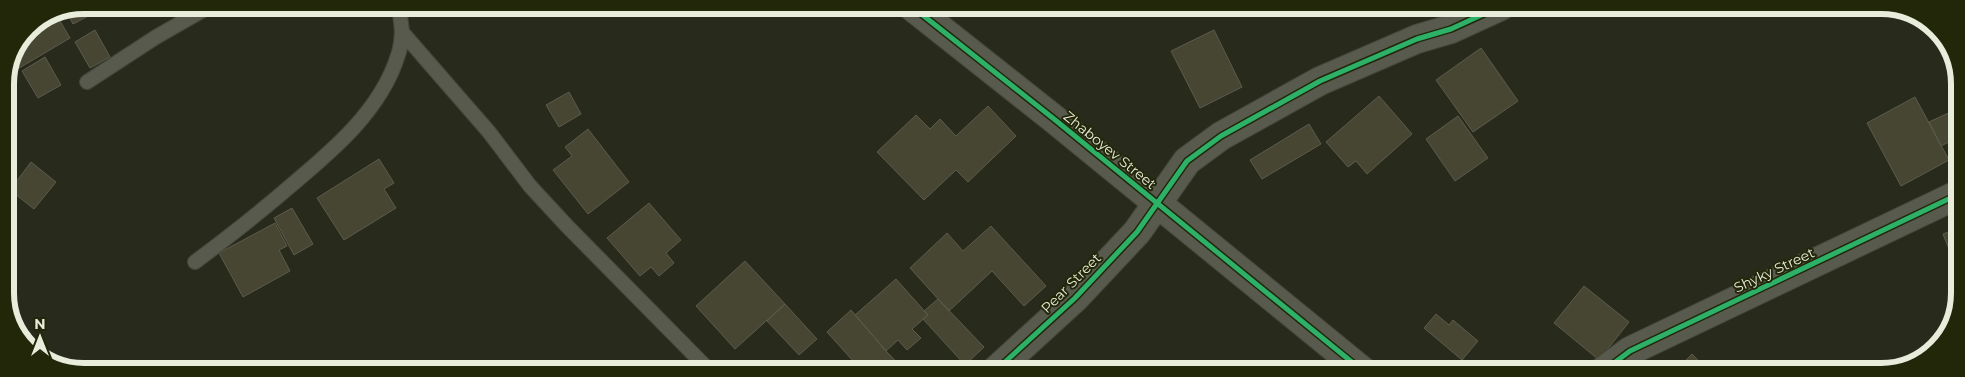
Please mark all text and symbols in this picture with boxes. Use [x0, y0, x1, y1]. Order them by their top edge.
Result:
street label: Zhaboyev Street [1060, 107, 1160, 193]
street label: Shyky Street [1731, 243, 1818, 297]
street label: Pear Street [1037, 249, 1105, 317]
north arrow [15, 312, 65, 362]
text: N [34, 315, 46, 333]

